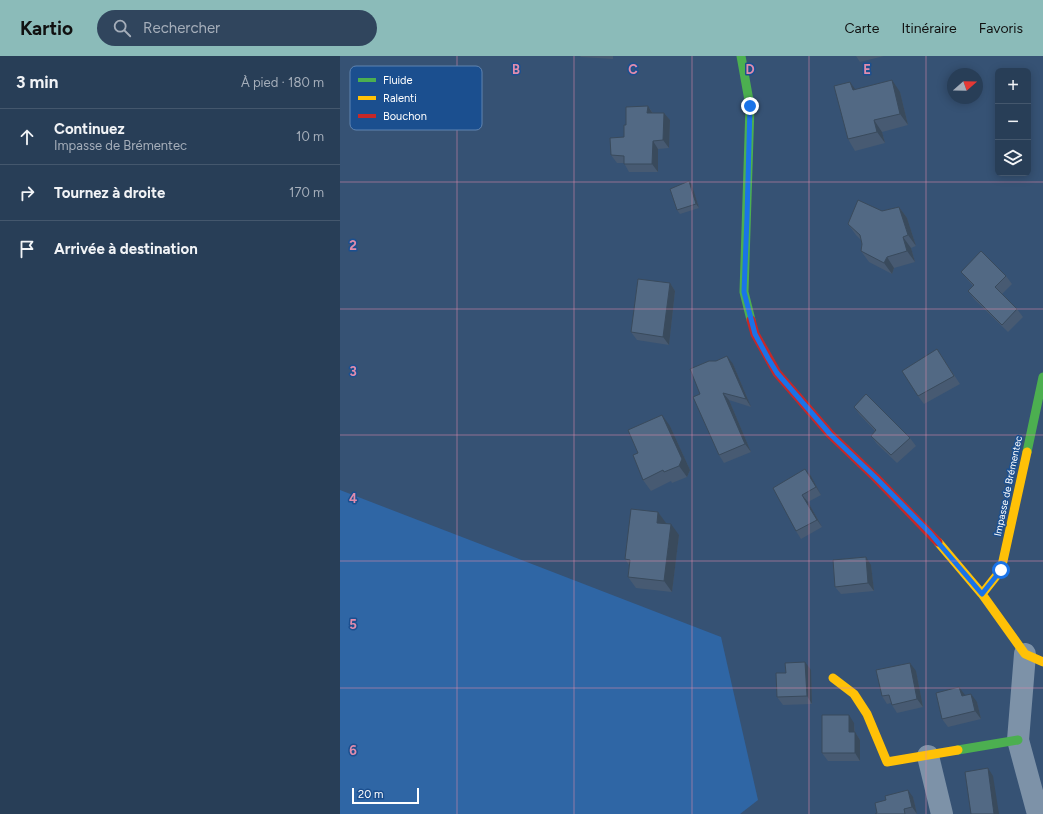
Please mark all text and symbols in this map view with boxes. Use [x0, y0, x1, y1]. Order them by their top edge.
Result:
search box [97, 10, 377, 46]
text: Kartio [20, 17, 73, 40]
icon: search [111, 17, 133, 39]
text: Rechercher [143, 19, 220, 37]
text: Carte [845, 20, 879, 37]
text: Itinéraire [901, 20, 957, 37]
text: Favoris [979, 20, 1023, 37]
text: B [512, 62, 520, 77]
text: C [628, 62, 638, 77]
text: D [745, 62, 755, 77]
text: E [863, 62, 871, 77]
legend [350, 66, 482, 130]
north arrow [947, 68, 983, 104]
map controls [995, 68, 1031, 176]
button: + [995, 68, 1031, 104]
text: 3 min [16, 72, 58, 92]
text: Fluide [383, 74, 413, 87]
text: À pied · 180 m [241, 75, 324, 90]
text: Ralenti [383, 92, 417, 105]
route end [741, 97, 759, 115]
button: − [995, 104, 1031, 140]
text: Bouchon [383, 110, 427, 123]
text: Continuez [54, 120, 125, 138]
icon: ahead [16, 126, 38, 148]
text: 10 m [296, 129, 324, 144]
text: Impasse de Brémentec [54, 138, 187, 153]
button: layers [995, 140, 1031, 176]
icon: right [16, 182, 38, 204]
text: Tournez à droite [54, 184, 165, 202]
text: 170 m [289, 185, 324, 200]
icon: arrive [16, 238, 38, 260]
text: 2 [349, 238, 357, 253]
text: Arrivée à destination [54, 240, 198, 258]
text: 3 [349, 364, 357, 379]
street label: Impasse de Brémentec [991, 434, 1025, 537]
text: 4 [349, 491, 357, 506]
route start [992, 561, 1010, 579]
text: 5 [349, 617, 357, 632]
text: 6 [349, 743, 357, 758]
scale bar [352, 786, 419, 805]
text: 20 m [358, 788, 383, 801]

